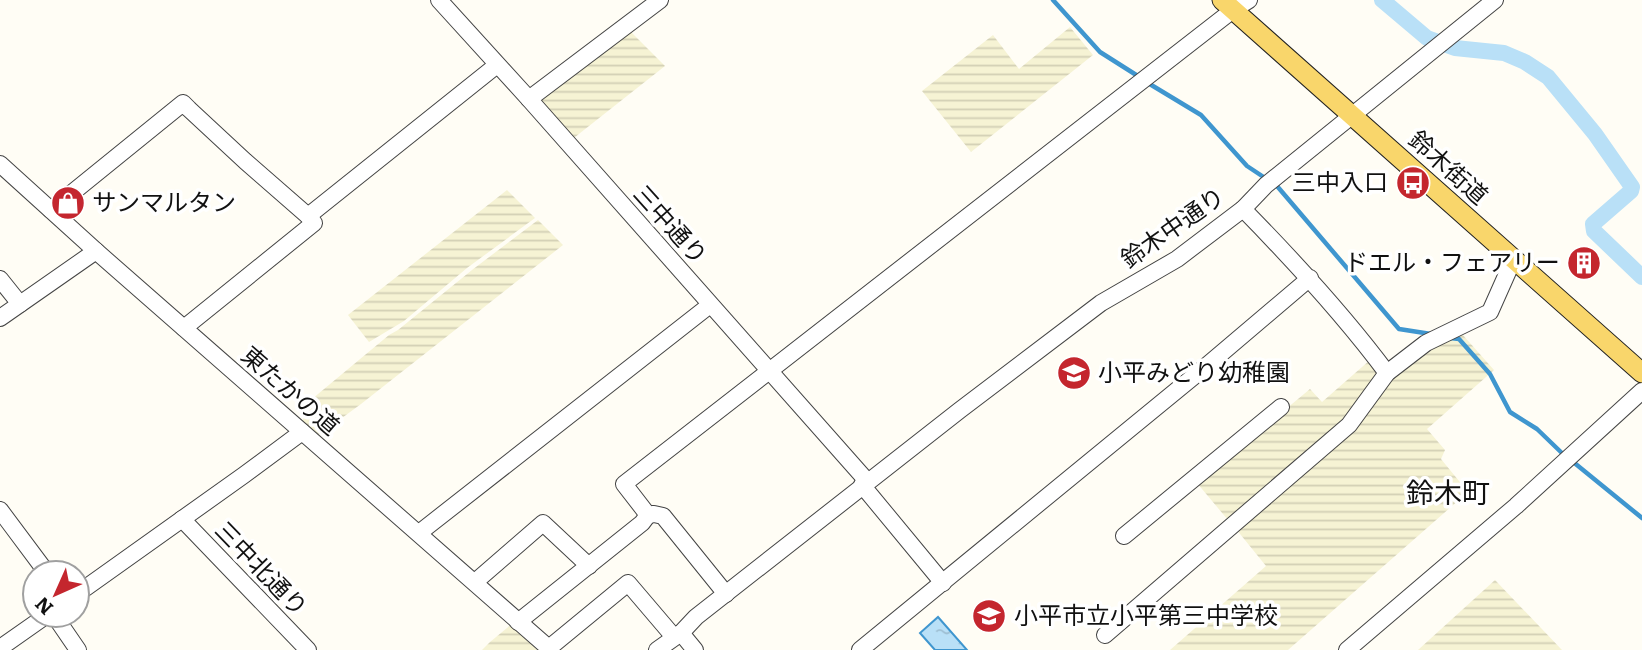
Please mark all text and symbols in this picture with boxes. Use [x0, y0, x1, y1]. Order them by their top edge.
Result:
street label: 鈴木街道 [1402, 121, 1497, 211]
place label: 三中入口 [1292, 163, 1388, 198]
bus stop icon: 三中入口 [1394, 164, 1432, 202]
street label: 三中通り [627, 176, 717, 271]
street label: 鈴木中通り [1112, 177, 1231, 275]
place label: サンマルタン [92, 183, 236, 218]
shop icon: サンマルタン [49, 184, 87, 222]
place label: ドエル・フェアリー [1344, 243, 1560, 278]
building icon: ドエル・フェアリー [1565, 244, 1603, 282]
street label: 東たかの道 [235, 337, 348, 442]
place label: 小平みどり幼稚園 [1098, 353, 1290, 388]
school or university icon: 小平みどり幼稚園 [1055, 354, 1093, 392]
district label: 鈴木町 [1406, 470, 1490, 512]
street label: 三中北通り [209, 512, 317, 623]
north arrow [21, 559, 91, 629]
text: N [28, 591, 59, 622]
place label: 小平市立小平第三中学校 [1014, 596, 1278, 631]
school or university icon: 小平市立小平第三中学校 [970, 597, 1008, 635]

